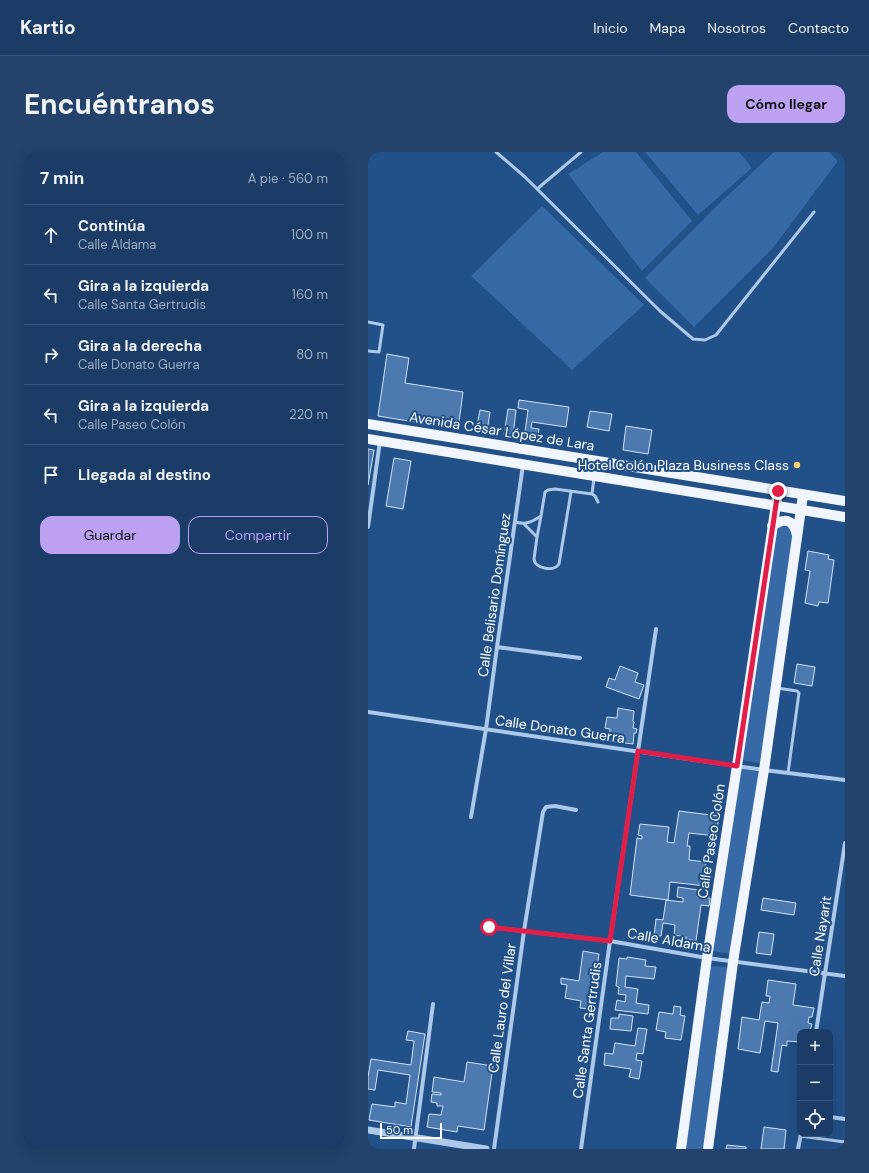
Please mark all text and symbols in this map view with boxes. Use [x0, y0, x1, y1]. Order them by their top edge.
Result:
text: Kartio [20, 15, 76, 40]
text: Inicio [593, 19, 628, 37]
text: Mapa [650, 19, 685, 37]
text: Nosotros [707, 19, 766, 37]
text: Contacto [788, 19, 849, 37]
button: Cómo llegar [727, 85, 845, 123]
text: Encuéntranos [24, 86, 215, 123]
text: 7 min [40, 167, 84, 189]
text: A pie · 560 m [248, 170, 328, 187]
text: Continúa [78, 216, 145, 236]
icon: ahead [40, 224, 62, 246]
text: 100 m [291, 226, 328, 243]
text: Calle Aldama [78, 236, 156, 253]
text: Gira a la izquierda [78, 276, 209, 296]
icon: left [40, 284, 62, 306]
text: 160 m [292, 286, 328, 303]
text: Calle Santa Gertrudis [78, 296, 206, 313]
text: Gira a la derecha [78, 336, 202, 356]
icon: right [40, 344, 62, 366]
text: 80 m [296, 346, 328, 363]
text: Calle Donato Guerra [78, 356, 200, 373]
text: Gira a la izquierda [78, 396, 209, 416]
icon: left [40, 404, 62, 426]
text: 220 m [289, 406, 328, 423]
street label: Avenida César López de Lara [408, 407, 596, 455]
text: Calle Paseo Colón [78, 416, 186, 433]
place label: Hotel Colón Plaza Business Class [578, 456, 789, 474]
marker: Hotel Colón Plaza Business Class [792, 460, 802, 470]
icon: arrive [40, 464, 62, 486]
text: Llegada al destino [78, 465, 211, 485]
route end [769, 482, 787, 500]
street label: Calle Belisario Domínguez [474, 512, 514, 678]
button: Guardar [40, 516, 180, 554]
button: Compartir [188, 516, 328, 554]
street label: Calle Donato Guerra [494, 711, 626, 747]
street label: Calle Paseo Colón [693, 782, 729, 900]
street label: Calle Nayarit [805, 894, 835, 978]
route start [480, 918, 498, 936]
street label: Calle Aldama [626, 924, 712, 956]
street label: Calle Lauro del Villar [484, 942, 520, 1074]
street label: Calle Santa Gertrudis [568, 961, 606, 1099]
map controls [797, 1029, 833, 1137]
button: + [797, 1029, 833, 1065]
button: − [797, 1065, 833, 1101]
button: locate [797, 1101, 833, 1137]
scale bar [380, 1121, 442, 1140]
text: 50 m [386, 1123, 413, 1137]

